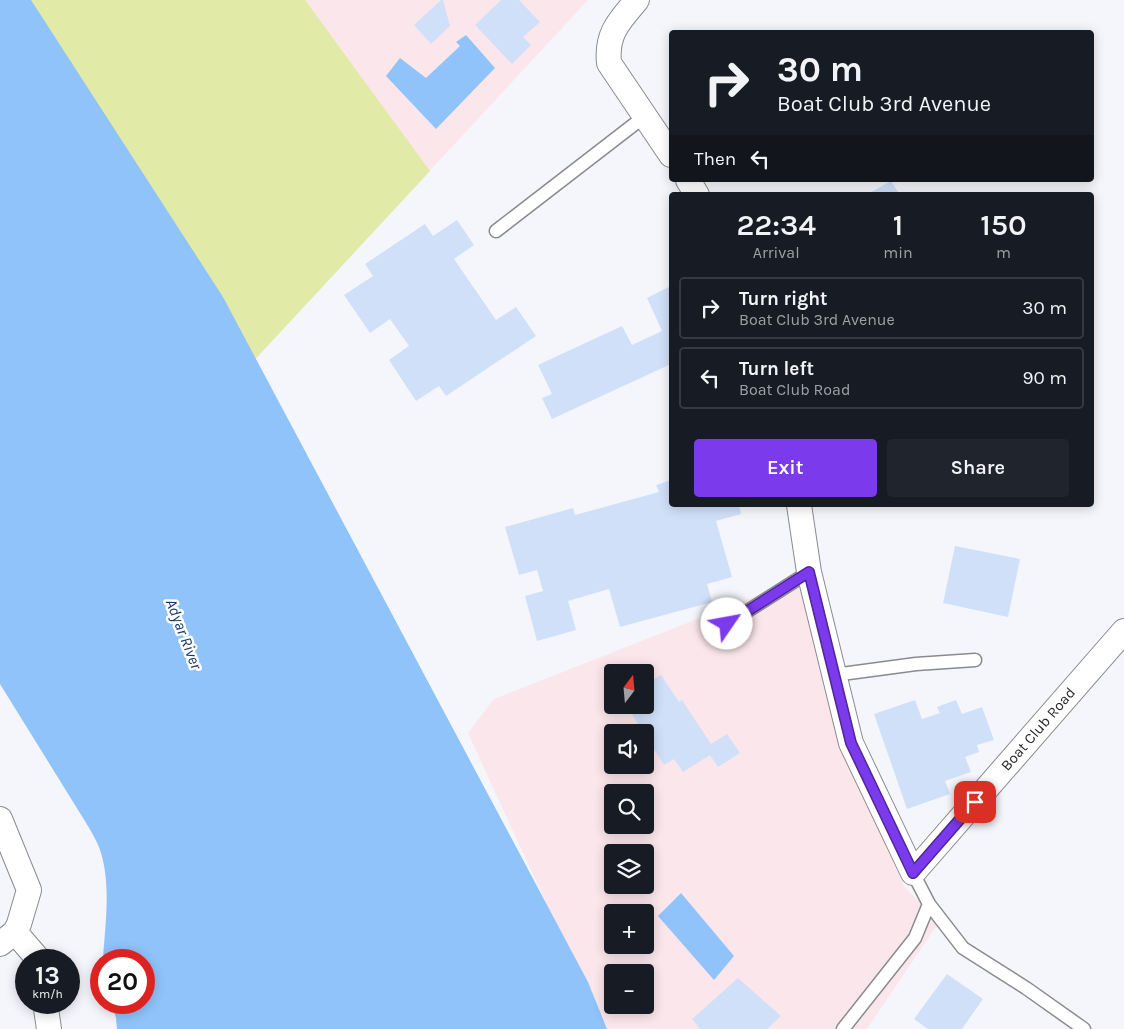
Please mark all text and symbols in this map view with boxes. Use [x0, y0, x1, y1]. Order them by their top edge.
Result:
text: 30 m [777, 49, 863, 90]
icon: right [694, 50, 759, 115]
text: Boat Club 3rd Avenue [777, 91, 991, 117]
icon: left [746, 145, 774, 173]
text: Then [694, 148, 736, 170]
text: 22:34 [736, 207, 816, 243]
text: 1 [893, 207, 903, 243]
text: 150 [980, 207, 1027, 243]
text: Arrival [753, 243, 800, 262]
text: min [883, 243, 913, 262]
text: m [996, 243, 1011, 262]
text: Turn right [739, 288, 828, 310]
icon: right [696, 294, 724, 322]
text: 30 m [1022, 297, 1067, 319]
text: Boat Club 3rd Avenue [739, 310, 895, 329]
text: Turn left [739, 358, 814, 380]
icon: left [696, 364, 724, 392]
text: 90 m [1022, 367, 1067, 389]
text: Boat Club Road [739, 380, 850, 399]
button: Exit [694, 439, 877, 497]
button: Share [887, 439, 1069, 497]
water label: Adyar River [162, 596, 206, 672]
position arrow [700, 597, 752, 649]
north arrow [604, 664, 654, 714]
map controls [604, 664, 654, 1014]
street label: Boat Club Road [997, 684, 1079, 774]
button: sound [604, 724, 654, 774]
pin [954, 781, 996, 823]
button: search [604, 784, 654, 834]
icon: arrive [961, 788, 989, 816]
button: layers [604, 844, 654, 894]
button: + [604, 904, 654, 954]
speed limit sign: 20 [90, 949, 155, 1014]
text: 13 [35, 961, 60, 990]
button: − [604, 964, 654, 1014]
text: km/h [32, 987, 63, 1001]

